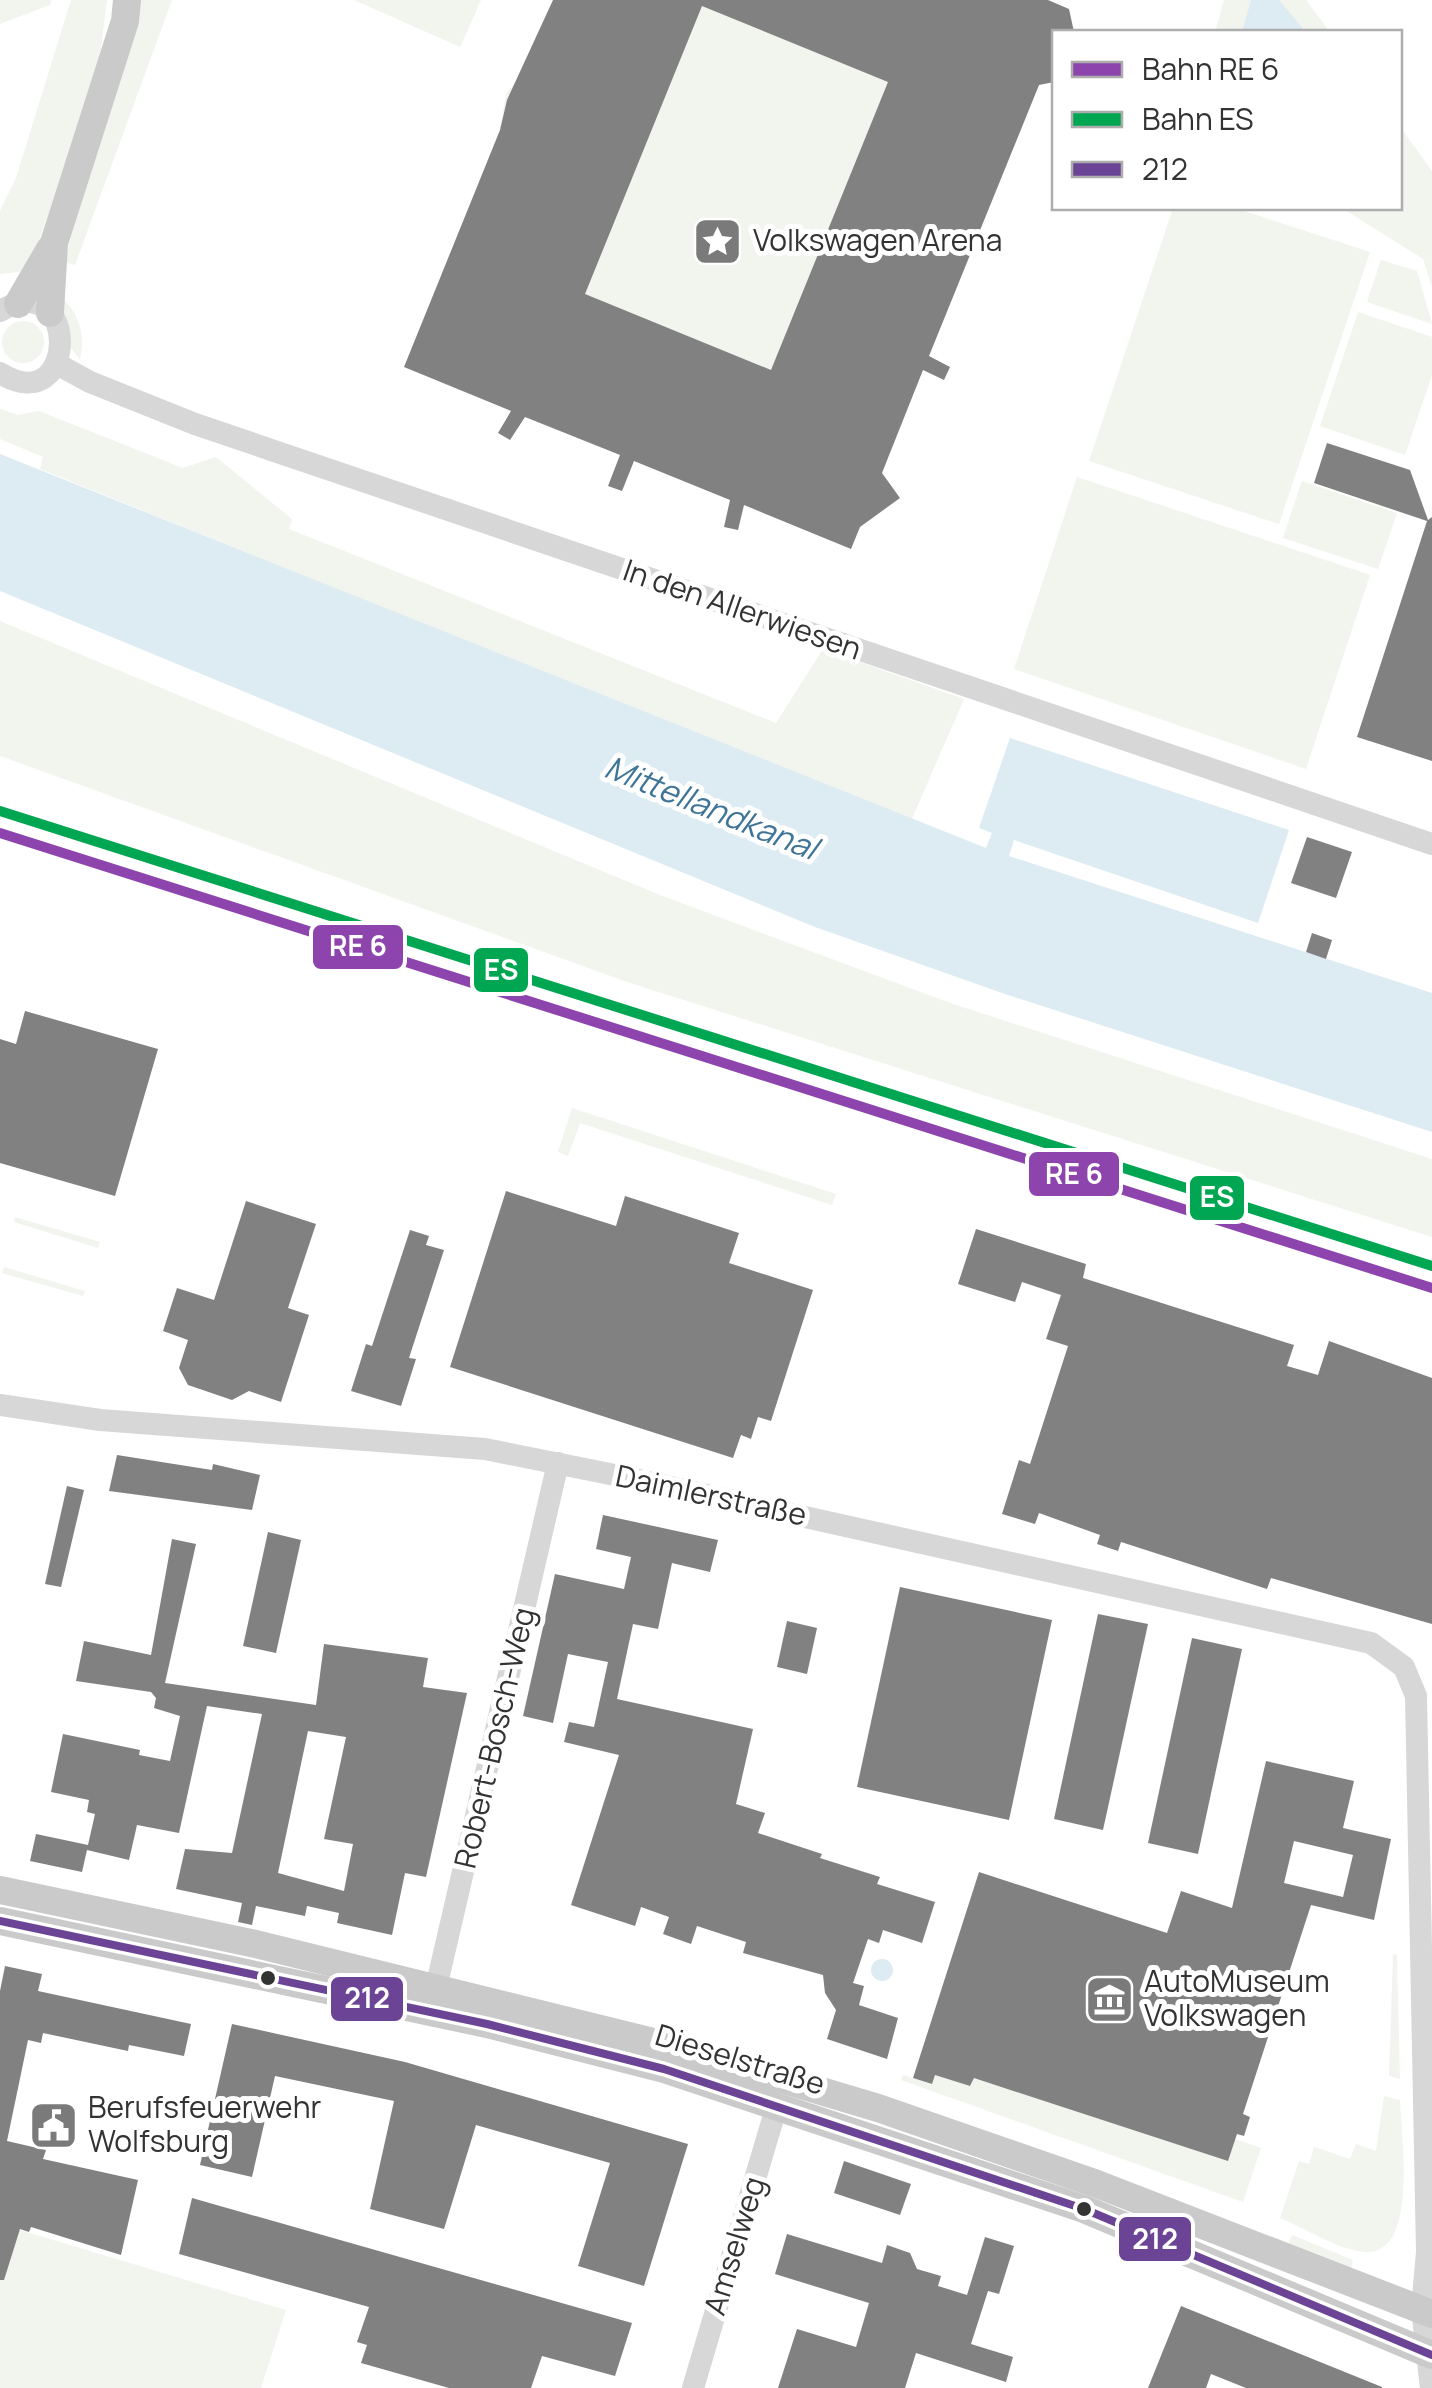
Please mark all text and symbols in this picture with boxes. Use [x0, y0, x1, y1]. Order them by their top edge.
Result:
legend [1052, 30, 1402, 210]
text: Bahn RE 6 [1142, 48, 1279, 89]
text: Bahn ES [1142, 98, 1254, 139]
text: 212 [1142, 148, 1188, 189]
place icon: Volkswagen Arena [692, 215, 744, 267]
place label: Volkswagen Arena [753, 219, 1002, 260]
street label: In den Allerwiesen [618, 549, 867, 669]
water label: Mittellandkanal [599, 744, 827, 871]
line badge: RE 6 [311, 923, 405, 971]
text: RE 6 [329, 926, 387, 964]
line badge: ES [472, 946, 530, 994]
text: ES [484, 950, 518, 988]
line badge: RE 6 [1027, 1150, 1121, 1198]
text: RE 6 [1045, 1154, 1103, 1192]
line badge: ES [1188, 1174, 1246, 1222]
text: ES [1200, 1177, 1234, 1215]
street label: Daimlerstraße [612, 1454, 811, 1535]
street label: Robert-Bosch-Weg [444, 1603, 543, 1872]
place label: AutoMuseum Volkswagen [1144, 1960, 1330, 2035]
unlabelled marker [258, 1968, 278, 1988]
museum icon: AutoMuseum Volkswagen [1083, 1973, 1135, 2025]
line badge: 212 [329, 1975, 405, 2023]
text: 212 [344, 1978, 390, 2016]
street label: Dieselstraße [651, 2013, 830, 2104]
place label: Berufsfeuerwehr Wolfsburg [88, 2086, 321, 2161]
public building icon: Berufsfeuerwehr Wolfsburg [27, 2099, 79, 2151]
street label: Amselweg [693, 2171, 774, 2320]
unlabelled marker [1074, 2199, 1094, 2219]
line badge: 212 [1117, 2215, 1193, 2263]
text: 212 [1132, 2219, 1178, 2257]

